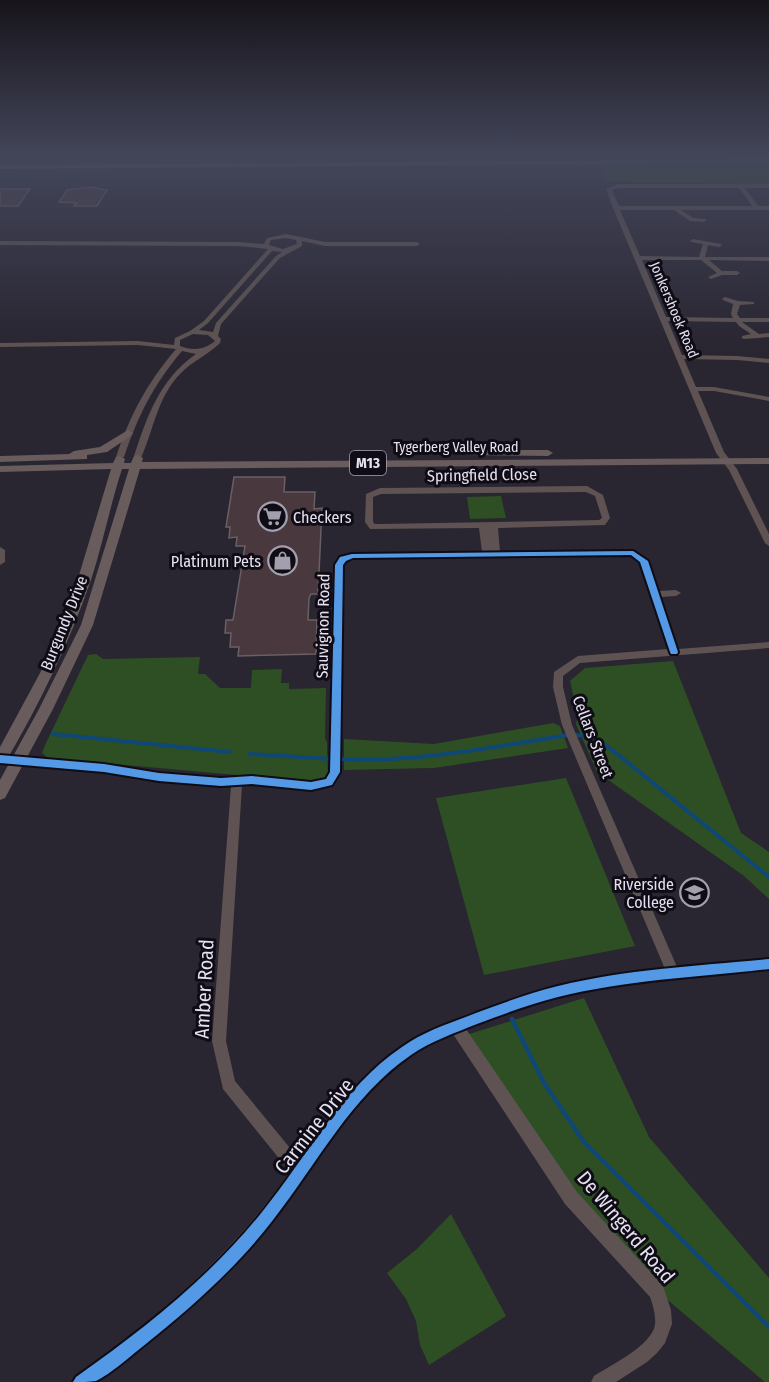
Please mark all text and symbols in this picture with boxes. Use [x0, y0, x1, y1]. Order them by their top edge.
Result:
street label: Jonkershoek Road [646, 259, 702, 361]
street label: Tygerberg Valley Road [393, 439, 519, 456]
road number: M13 [350, 451, 386, 475]
street label: Springfield Close [427, 465, 537, 485]
supermarket icon: Checkers [256, 501, 288, 533]
place label: Checkers [293, 508, 352, 527]
shop icon: Platinum Pets [266, 545, 298, 577]
place label: Platinum Pets [171, 552, 261, 571]
street label: Burgundy Drive [36, 573, 92, 673]
street label: Sauvignon Road [313, 573, 333, 679]
street label: Cellars Street [569, 693, 618, 782]
place label: Riverside College [614, 875, 674, 912]
school or university icon: Riverside College [679, 877, 711, 909]
street label: Amber Road [189, 939, 219, 1039]
street label: Carmine Drive [269, 1073, 359, 1179]
street label: De Wingerd Road [572, 1166, 680, 1288]

